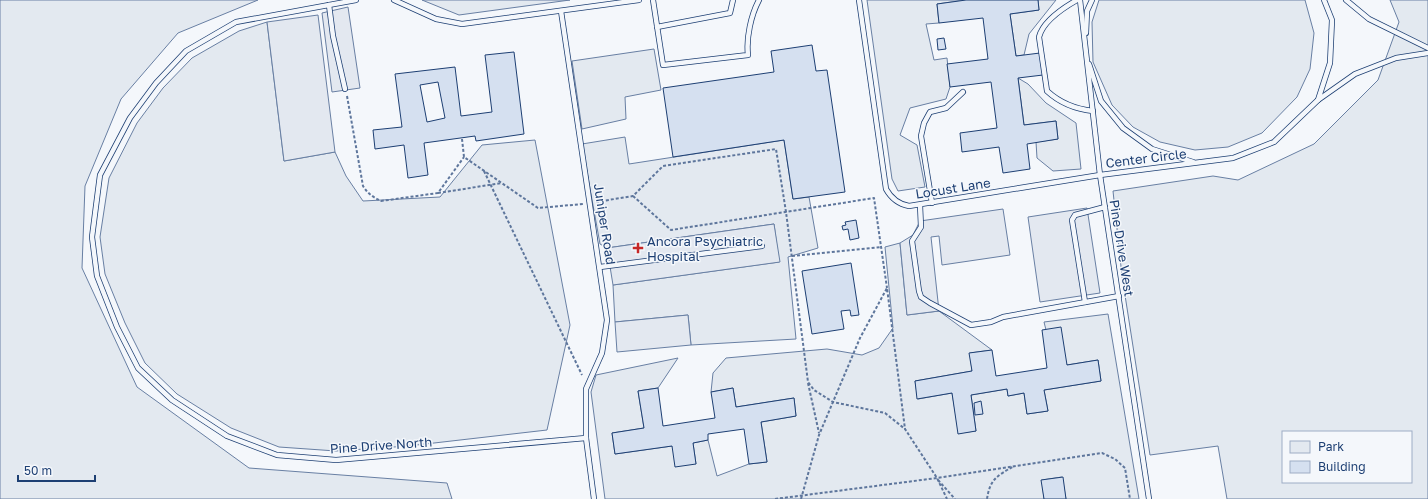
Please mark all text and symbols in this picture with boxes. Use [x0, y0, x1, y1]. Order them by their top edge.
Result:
street label: Center Circle [1105, 145, 1187, 171]
street label: Locust Lane [914, 174, 992, 202]
street label: Juniper Road [591, 182, 619, 266]
street label: Pine Drive West [1106, 198, 1138, 298]
place label: Ancora Psychiatric Hospital [647, 233, 763, 264]
marker: Ancora Psychiatric Hospital [632, 242, 644, 254]
legend [1282, 431, 1412, 483]
street label: Pine Drive North [329, 433, 433, 457]
text: Park [1318, 439, 1344, 454]
scale bar [18, 457, 95, 483]
text: Building [1318, 459, 1366, 474]
text: 50 m [24, 463, 52, 478]

